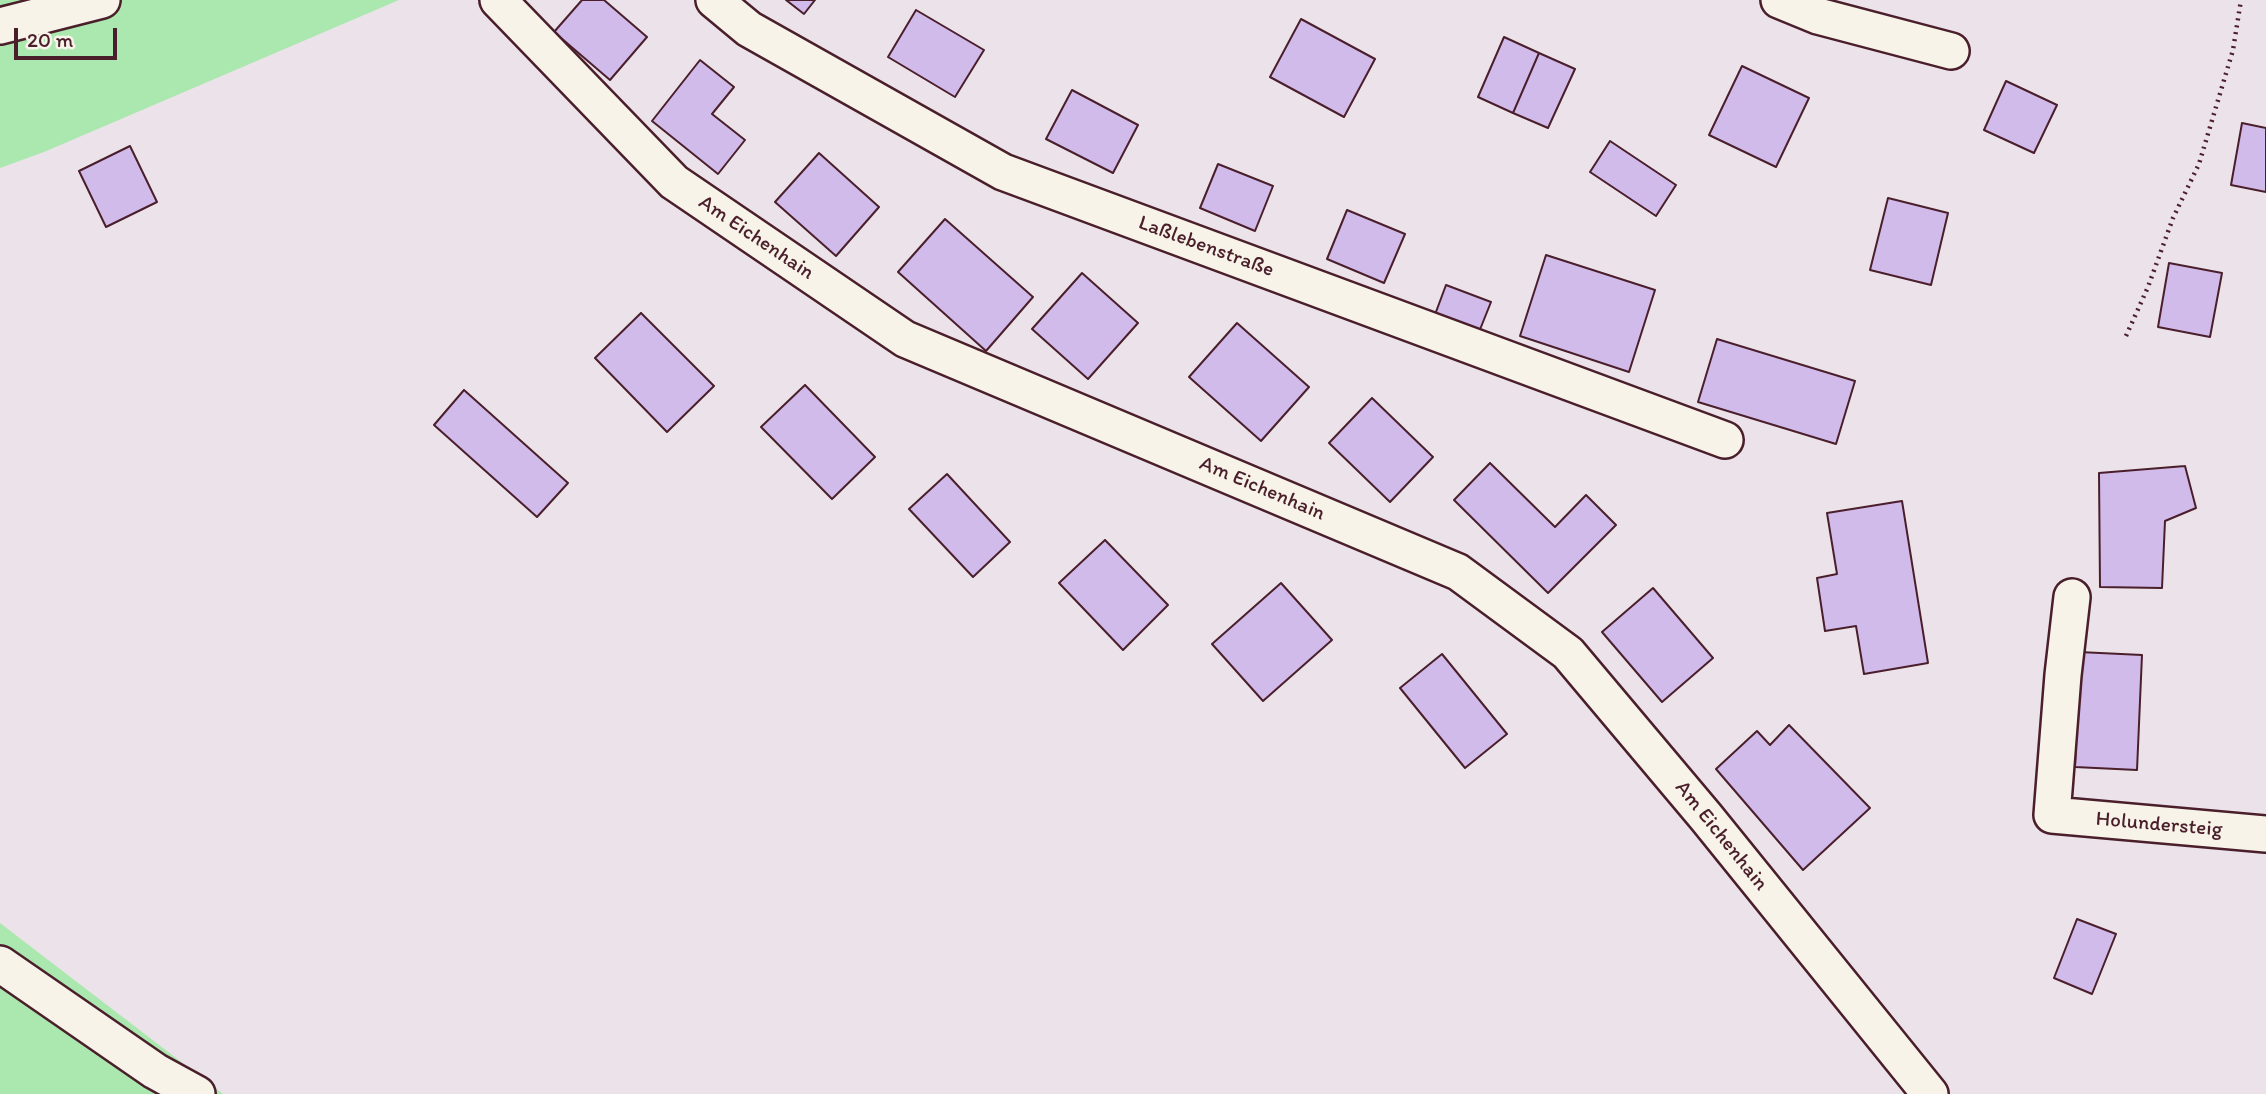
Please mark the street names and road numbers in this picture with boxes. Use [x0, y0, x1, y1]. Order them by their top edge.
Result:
street label: Am Eichenhain [693, 190, 819, 286]
street label: Laßlebenstraße [1135, 211, 1277, 283]
street label: Am Eichenhain [1195, 451, 1329, 527]
street label: Am Eichenhain [1669, 776, 1773, 896]
street label: Holundersteig [2095, 807, 2223, 843]

